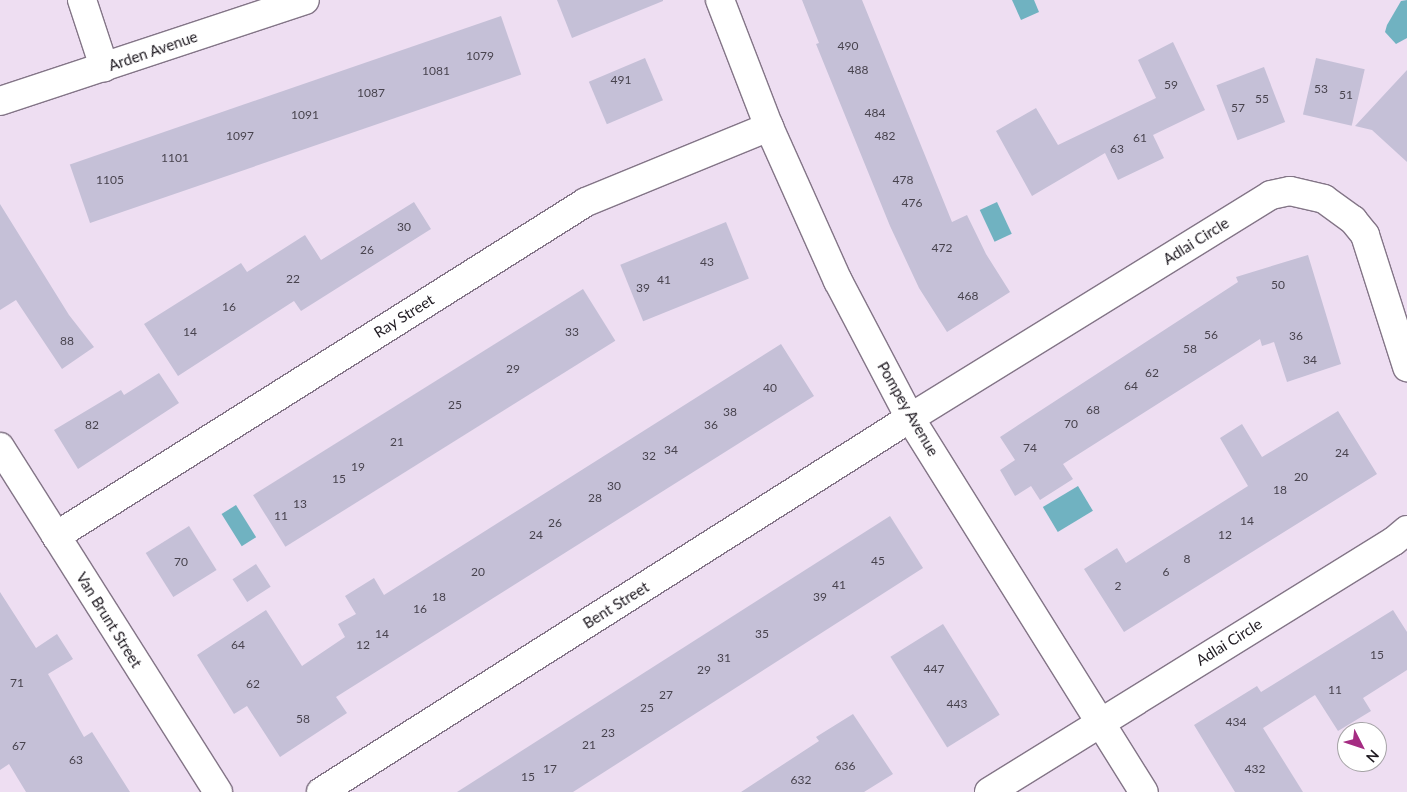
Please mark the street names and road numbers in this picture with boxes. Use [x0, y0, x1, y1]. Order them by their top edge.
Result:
street label: Arden Avenue [106, 27, 200, 75]
street label: Adlai Circle [1160, 214, 1232, 268]
street label: Ray Street [371, 290, 437, 342]
street label: Pompey Avenue [874, 358, 942, 460]
street label: Van Brunt Street [72, 569, 146, 671]
street label: Bent Street [580, 578, 652, 632]
street label: Adlai Circle [1193, 615, 1265, 669]

